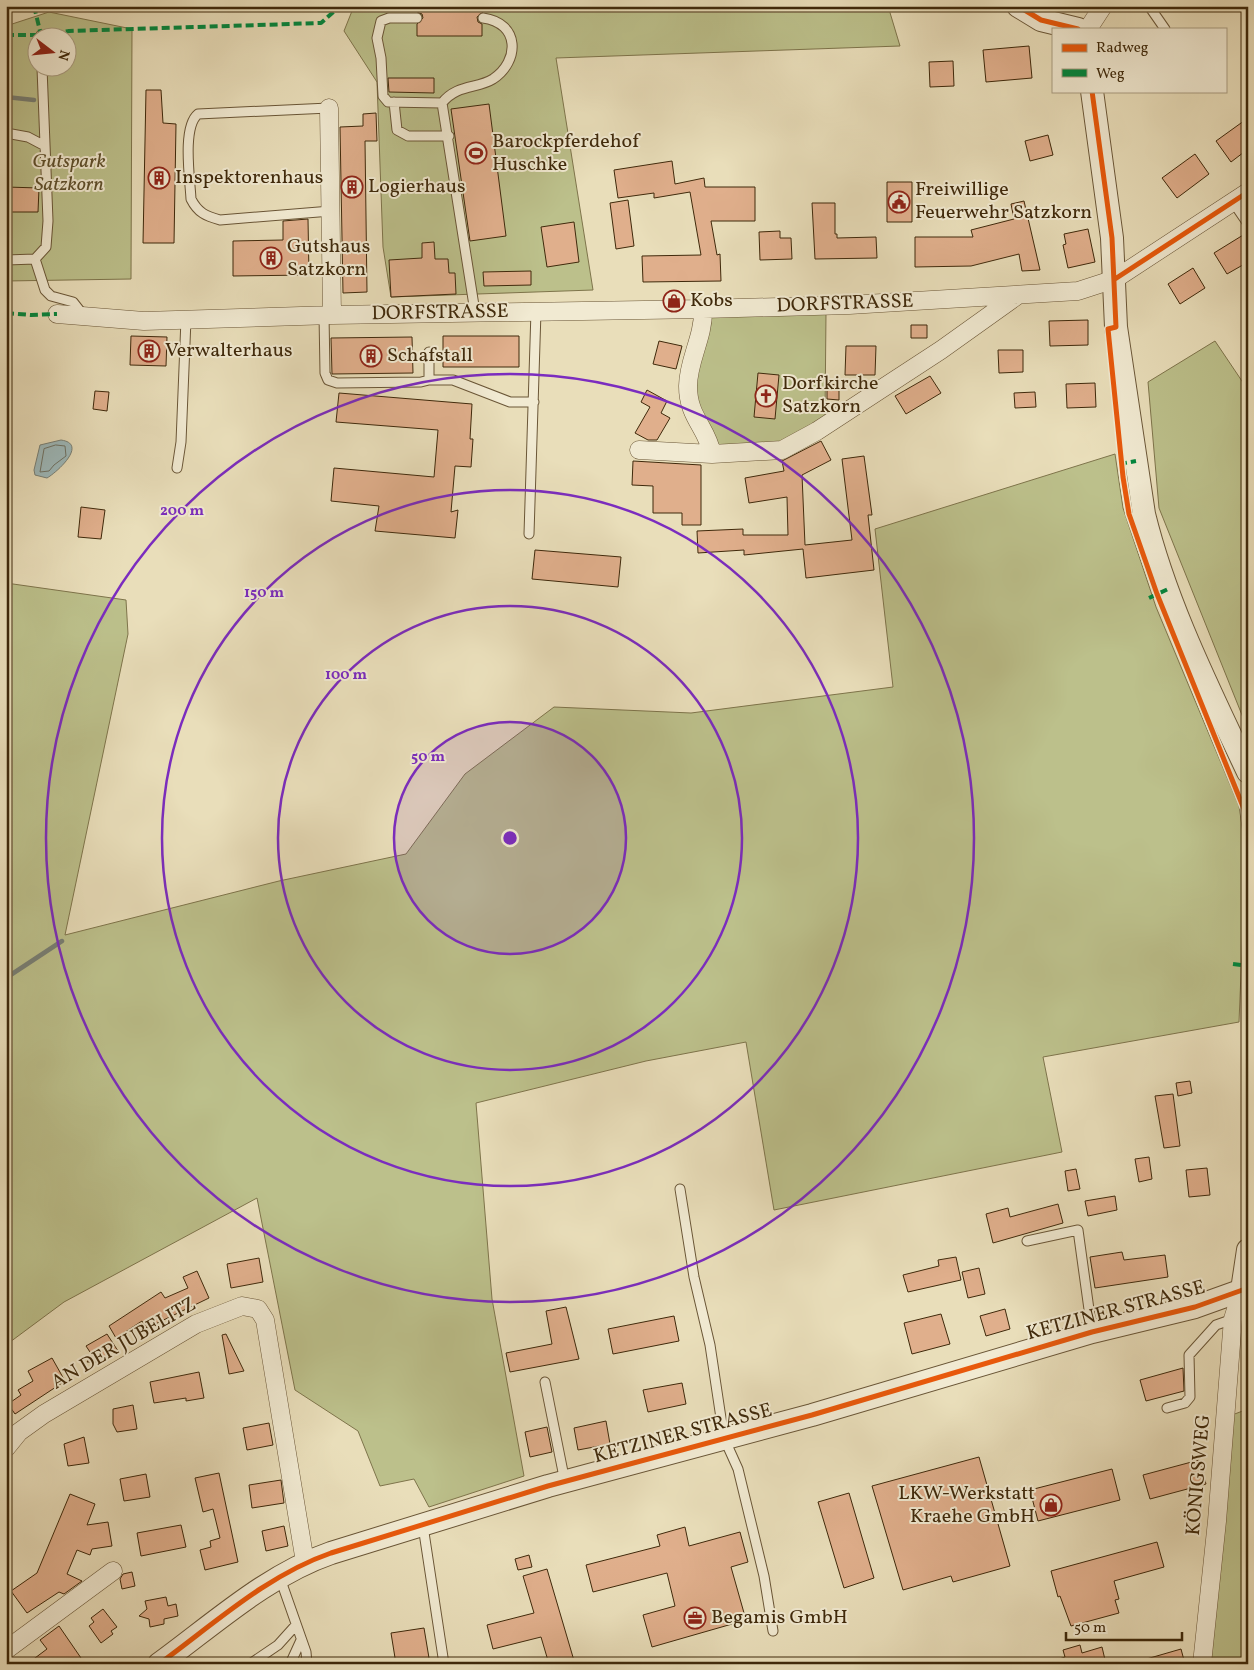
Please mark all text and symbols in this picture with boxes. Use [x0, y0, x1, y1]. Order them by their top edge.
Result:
north arrow [28, 28, 78, 78]
legend [1052, 28, 1226, 92]
text: Radweg [1096, 38, 1149, 59]
text: N [53, 48, 74, 63]
text: Weg [1096, 64, 1125, 85]
place label: Barockpferdehof Huschke [492, 128, 641, 179]
sports icon: Barockpferdehof Huschke [464, 141, 488, 165]
park label: Gutspark Satzkorn [32, 148, 106, 199]
place label: Inspektorenhaus [175, 164, 323, 192]
building icon: Inspektorenhaus [147, 166, 171, 190]
place label: Logierhaus [368, 173, 466, 201]
building icon: Logierhaus [340, 175, 364, 199]
place label: Freiwillige Feuerwehr Satzkorn [915, 176, 1092, 227]
public building icon: Freiwillige Feuerwehr Satzkorn [887, 190, 911, 214]
place label: Gutshaus Satzkorn [287, 233, 370, 284]
building icon: Gutshaus Satzkorn [259, 246, 283, 270]
place label: Kobs [690, 287, 733, 315]
street label: DORFSTRASSE [776, 288, 914, 320]
shop icon: Kobs [662, 289, 686, 313]
street label: DORFSTRASSE [371, 298, 509, 328]
place label: Verwalterhaus [165, 337, 293, 365]
building icon: Verwalterhaus [137, 339, 161, 363]
place label: Schafstall [387, 342, 473, 370]
building icon: Schafstall [359, 344, 383, 368]
place label: Dorfkirche Satzkorn [782, 370, 879, 421]
church icon: Dorfkirche Satzkorn [754, 384, 778, 408]
text: 200 m [160, 501, 204, 522]
text: 150 m [244, 583, 284, 604]
text: 100 m [325, 665, 368, 686]
text: 50 m [411, 747, 445, 768]
centre of rings [501, 829, 519, 847]
street label: KETZINER STRASSE [1024, 1274, 1208, 1348]
street label: AN DER JUBELITZ [46, 1291, 202, 1397]
street label: KETZINER STRASSE [591, 1397, 775, 1471]
street label: KÖNIGSWEG [1180, 1413, 1218, 1537]
place label: LKW-Werkstatt Kraehe GmbH [898, 1480, 1035, 1531]
shop icon: LKW-Werkstatt Kraehe GmbH [1039, 1493, 1063, 1517]
place label: Begamis GmbH [711, 1604, 848, 1632]
office icon: Begamis GmbH [683, 1606, 707, 1630]
scale bar [1066, 1610, 1183, 1642]
text: 50 m [1074, 1618, 1106, 1639]

